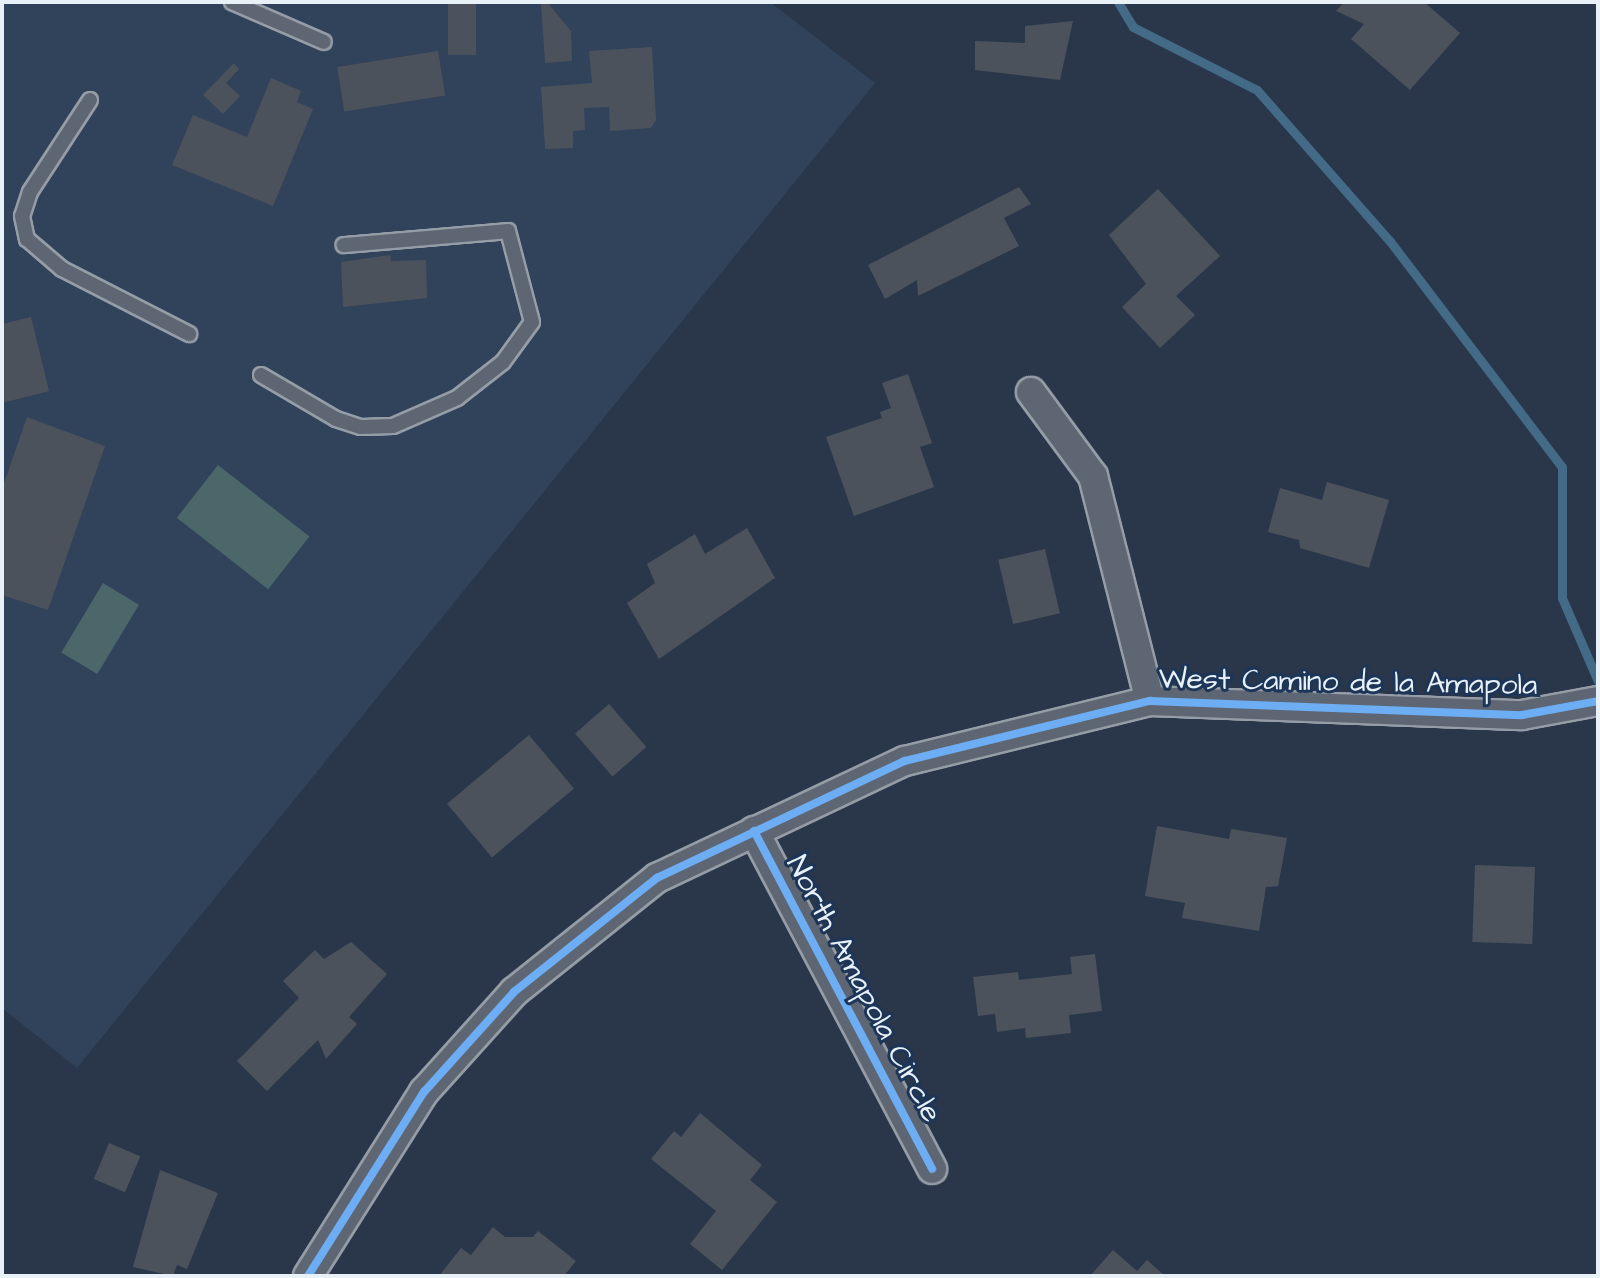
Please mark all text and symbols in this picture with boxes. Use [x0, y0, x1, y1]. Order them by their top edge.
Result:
street label: West Camino de la Amapola [1158, 661, 1538, 703]
street label: North Amapola Circle [778, 849, 950, 1129]

